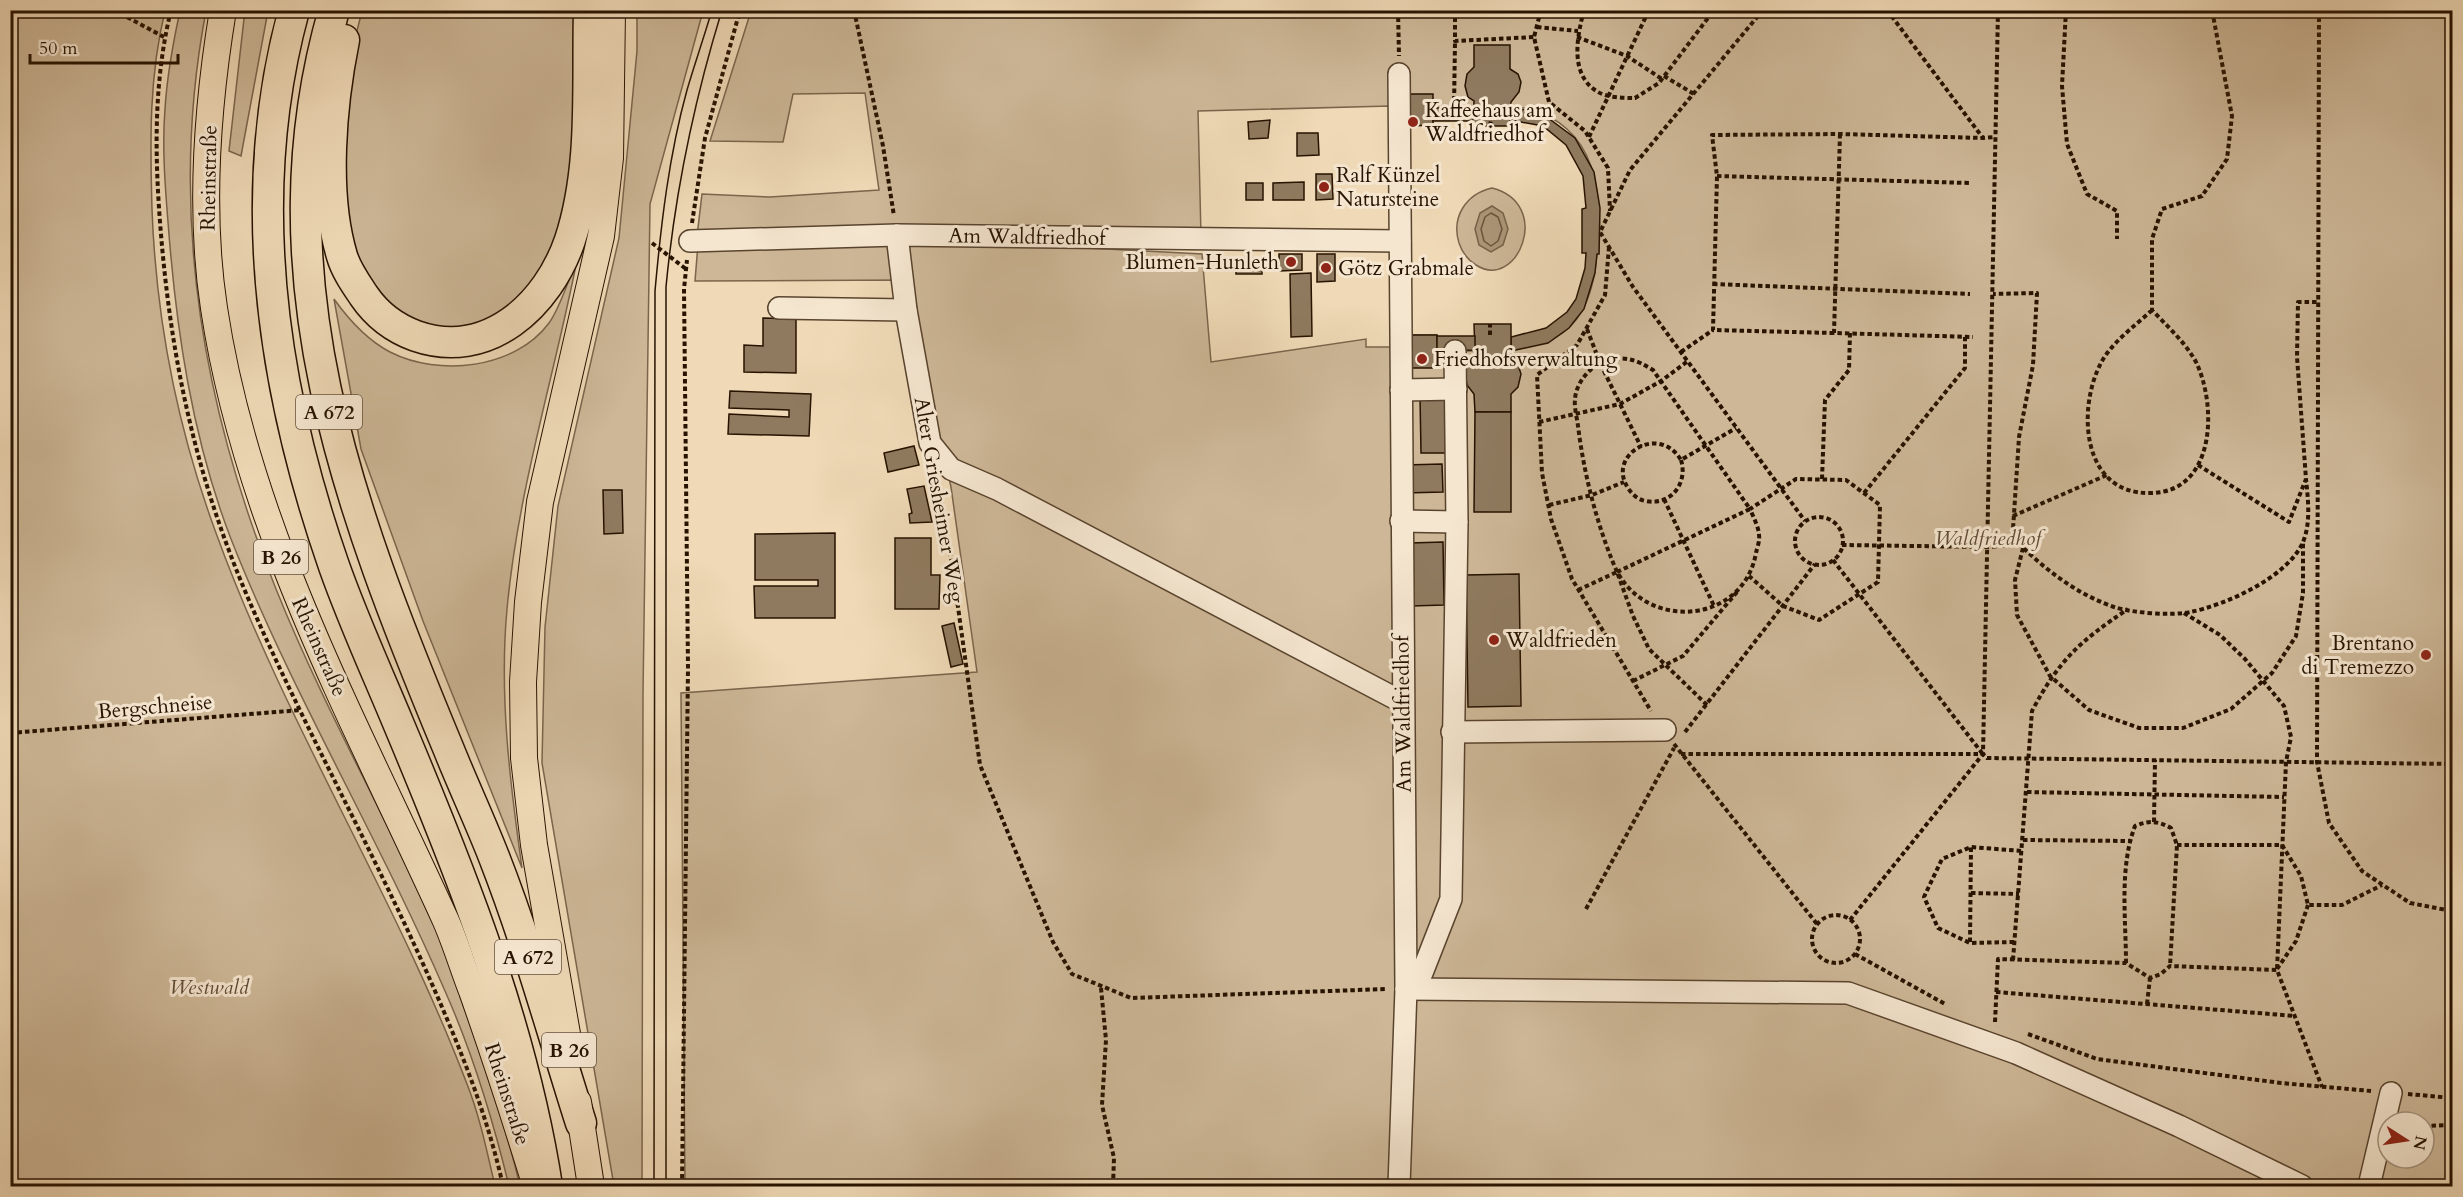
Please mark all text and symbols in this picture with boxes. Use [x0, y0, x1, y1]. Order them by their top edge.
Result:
scale bar [30, 27, 178, 65]
text: 50 m [39, 36, 78, 61]
place label: Kaffeehaus am Waldfriedhof [1424, 96, 1553, 149]
marker: Kaffeehaus am Waldfriedhof [1406, 115, 1420, 129]
street label: Rheinstraße [194, 125, 224, 231]
place label: Ralf Künzel Natursteine [1336, 161, 1440, 214]
marker: Ralf Künzel Natursteine [1317, 180, 1331, 194]
street label: Am Waldfriedhof [948, 221, 1109, 253]
place label: Blumen-Hunleth [1125, 248, 1279, 277]
place label: Götz Grabmale [1338, 254, 1474, 283]
marker: Blumen-Hunleth [1284, 255, 1298, 269]
marker: Götz Grabmale [1319, 261, 1333, 275]
place label: Friedhofsverwaltung [1434, 345, 1618, 374]
marker: Friedhofsverwaltung [1415, 352, 1429, 366]
road number: A 672 [296, 395, 362, 429]
street label: Alter Griesheimer Weg [907, 395, 971, 605]
park label: Waldfriedhof [1934, 524, 2046, 553]
road number: B 26 [254, 540, 308, 574]
street label: Rheinstraße [284, 593, 354, 701]
place label: Waldfrieden [1505, 626, 1617, 655]
place label: Brentano di Tremezzo [2301, 629, 2414, 682]
street label: Am Waldfriedhof [1387, 632, 1419, 793]
marker: Waldfrieden [1487, 633, 1501, 647]
marker: Brentano di Tremezzo [2419, 648, 2433, 662]
street label: Bergschneise [96, 688, 214, 726]
road number: A 672 [495, 940, 561, 974]
park label: Westwald [169, 973, 250, 1002]
road number: B 26 [542, 1033, 596, 1067]
street label: Rheinstraße [477, 1039, 537, 1149]
north arrow [2376, 1110, 2436, 1170]
text: N [2407, 1134, 2432, 1152]

